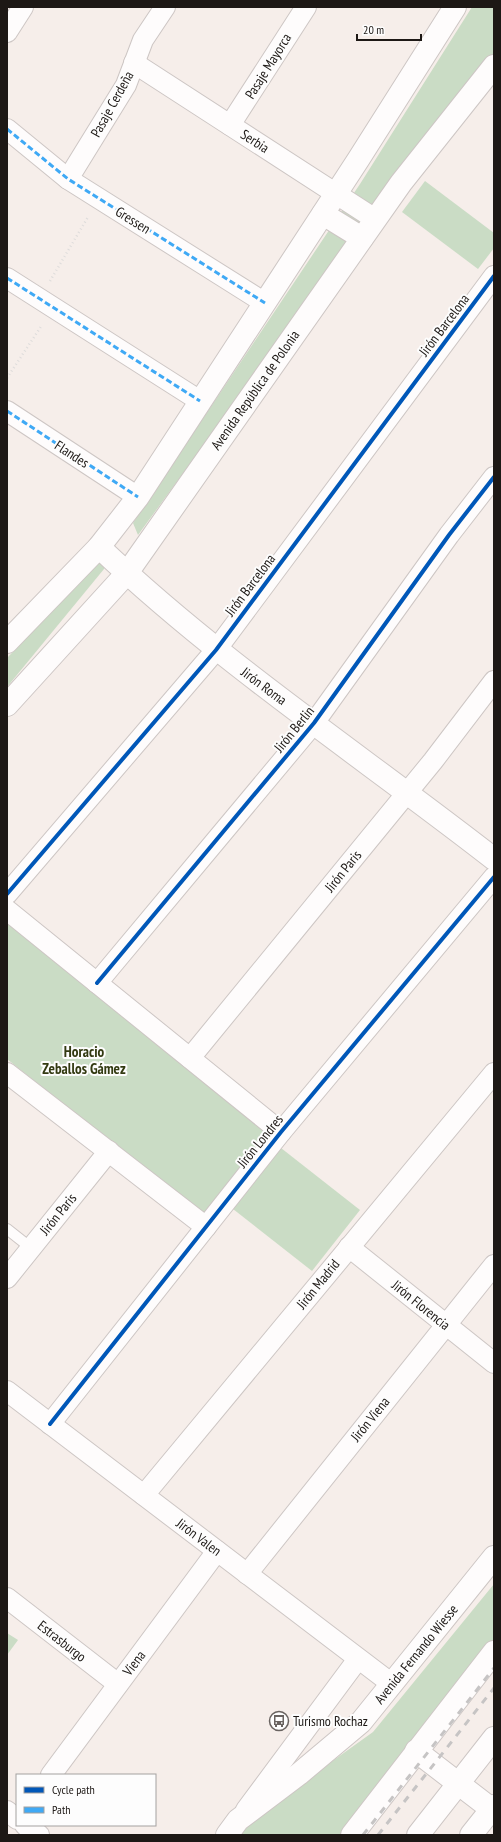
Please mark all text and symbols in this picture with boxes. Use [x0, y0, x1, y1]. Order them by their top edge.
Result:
scale bar [357, 16, 421, 42]
text: 20 m [363, 22, 384, 37]
street label: Pasaje Mayorca [241, 30, 295, 102]
street label: Pasaje Cerdeña [86, 68, 138, 140]
street label: Serbia [237, 125, 273, 157]
street label: Gressen [112, 202, 154, 238]
street label: Jirón Barcelona [414, 290, 473, 360]
street label: Avenida República de Polonia [207, 327, 303, 453]
street label: Flandes [51, 436, 93, 472]
street label: Jirón Barcelona [220, 550, 279, 620]
street label: Jirón Roma [237, 662, 290, 709]
street label: Jirón Berlin [269, 702, 318, 756]
street label: Jirón Paris [320, 846, 365, 896]
district label: Horacio Zeballos Gámez [42, 1042, 126, 1078]
street label: Jirón Londres [232, 1111, 287, 1172]
street label: Jirón Paris [35, 1189, 80, 1239]
street label: Jirón Madrid [292, 1255, 344, 1313]
street label: Jirón Florencia [387, 1275, 454, 1334]
street label: Jirón Viena [346, 1393, 393, 1446]
street label: Jirón Valen [172, 1514, 225, 1560]
street label: Avenida Fernando Wiesse [370, 1600, 462, 1707]
street label: Estrasburgo [34, 1616, 90, 1666]
street label: Viena [118, 1647, 149, 1680]
bus stop icon: Turismo Rochaz [268, 1710, 290, 1732]
place label: Turismo Rochaz [293, 1712, 368, 1730]
legend [16, 1774, 156, 1826]
text: Cycle path [52, 1782, 95, 1797]
text: Path [52, 1802, 70, 1817]

